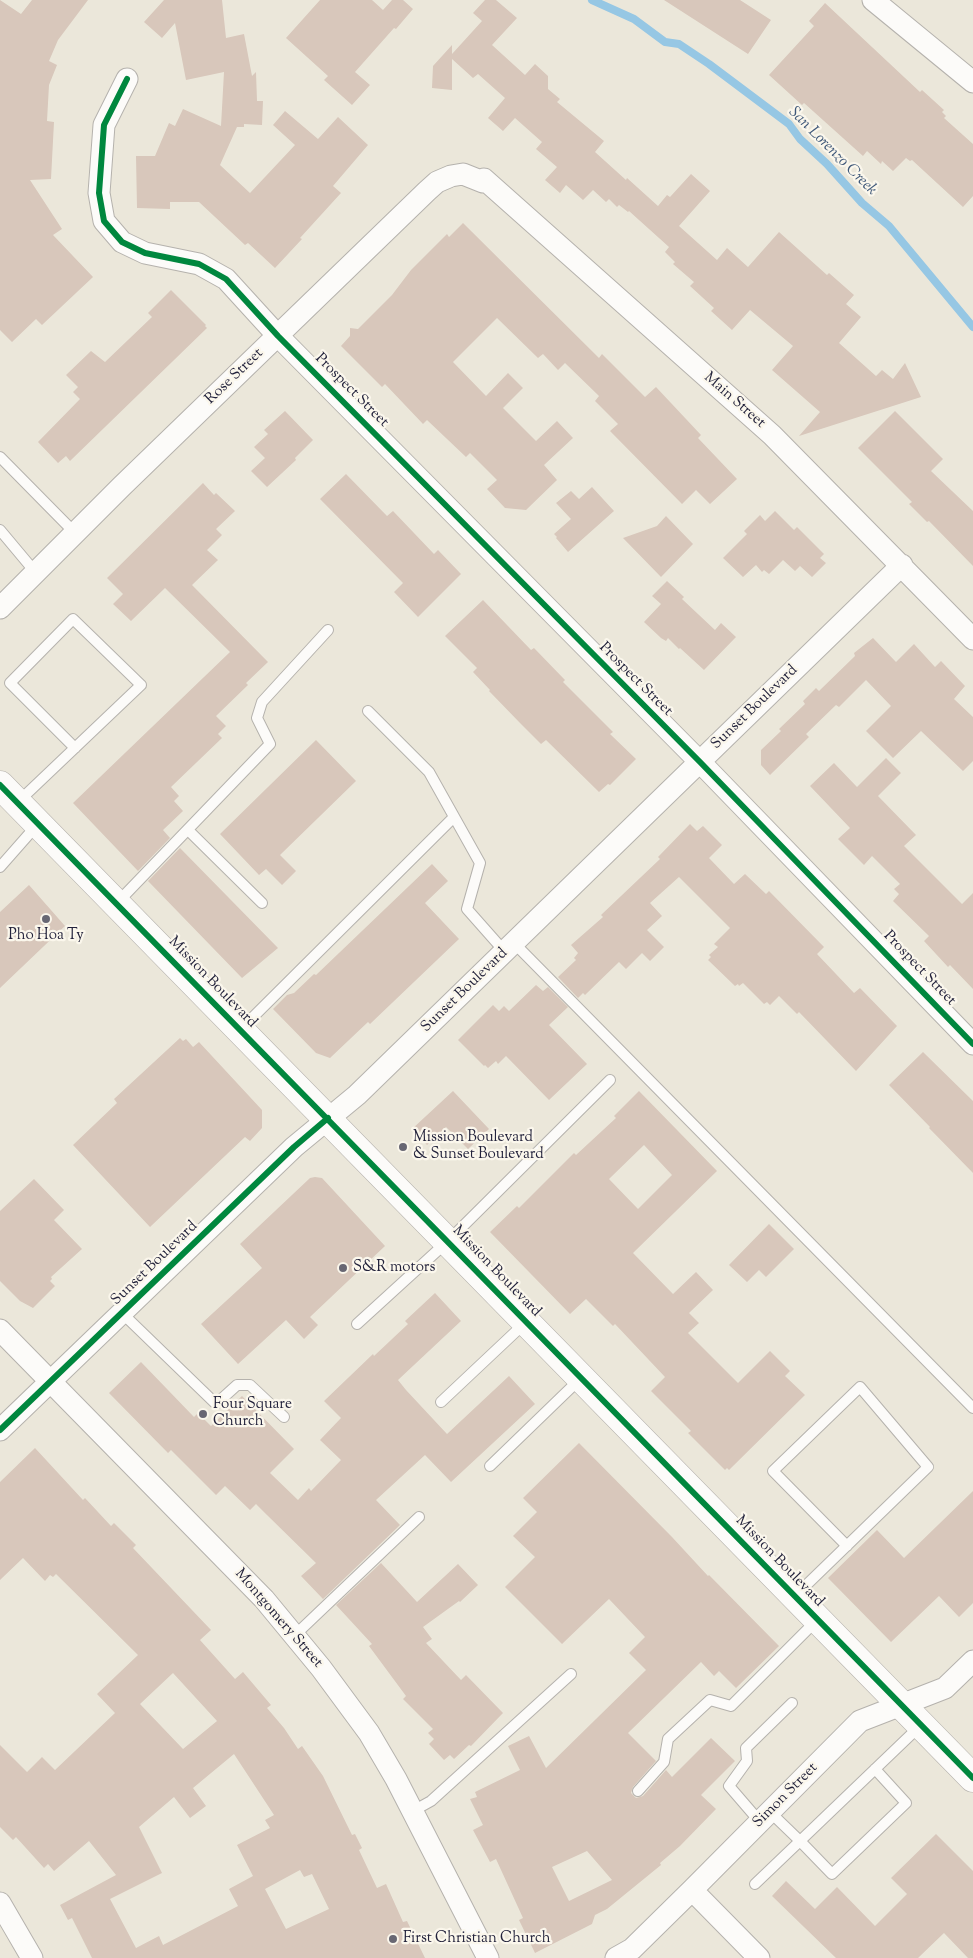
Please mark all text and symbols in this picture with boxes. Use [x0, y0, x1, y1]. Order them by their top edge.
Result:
water label: San Lorenzo Creek [784, 104, 880, 200]
street label: Rose Street [202, 345, 268, 409]
street label: Prospect Street [310, 350, 392, 432]
street label: Main Street [700, 369, 768, 433]
street label: Prospect Street [594, 639, 676, 721]
street label: Sunset Boulevard [708, 662, 802, 754]
marker: Pho Hoa Ty [40, 913, 52, 925]
place label: Pho Hoa Ty [8, 927, 84, 945]
street label: Prospect Street [879, 928, 959, 1010]
street label: Mission Boulevard [164, 934, 260, 1032]
street label: Sunset Boulevard [418, 945, 512, 1037]
place label: Mission Boulevard & Sunset Boulevard [413, 1129, 544, 1164]
marker: Mission Boulevard & Sunset Boulevard [397, 1141, 409, 1153]
street label: Sunset Boulevard [108, 1218, 202, 1310]
street label: Mission Boulevard [448, 1223, 544, 1321]
place label: S&R motors [353, 1259, 435, 1277]
marker: S&R motors [337, 1262, 349, 1274]
place label: Four Square Church [213, 1396, 292, 1431]
marker: Four Square Church [197, 1408, 209, 1420]
street label: Mission Boulevard [731, 1513, 827, 1611]
street label: Montgomery Street [230, 1566, 326, 1672]
street label: Simon Street [750, 1760, 822, 1832]
place label: First Christian Church [403, 1930, 551, 1948]
marker: First Christian Church [387, 1933, 399, 1945]

